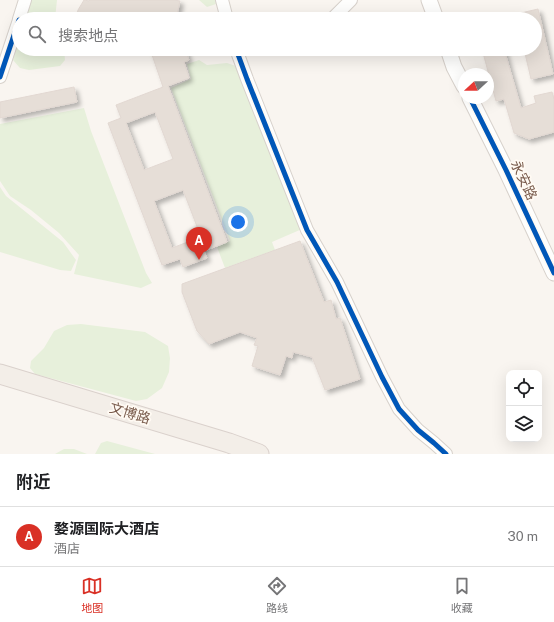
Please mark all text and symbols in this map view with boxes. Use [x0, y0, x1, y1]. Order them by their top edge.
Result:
search box [12, 12, 542, 56]
icon: search [26, 23, 48, 45]
text: 搜索地点 [58, 27, 118, 44]
north arrow [458, 68, 494, 104]
street label: 永安路 [508, 158, 540, 202]
your location [228, 212, 248, 232]
pin: A [186, 227, 212, 260]
map controls [506, 370, 542, 442]
button: locate [506, 370, 542, 406]
street label: 文博路 [108, 399, 152, 427]
button: layers [506, 406, 542, 442]
text: 附近 [16, 472, 50, 492]
text: 婺源国际大酒店 [54, 520, 159, 537]
text: A [24, 529, 34, 544]
text: 30 m [508, 529, 538, 544]
text: 酒店 [54, 541, 80, 556]
tab: 地图 [81, 575, 103, 615]
tab: 路线 [266, 575, 288, 615]
tab: 收藏 [451, 575, 473, 615]

